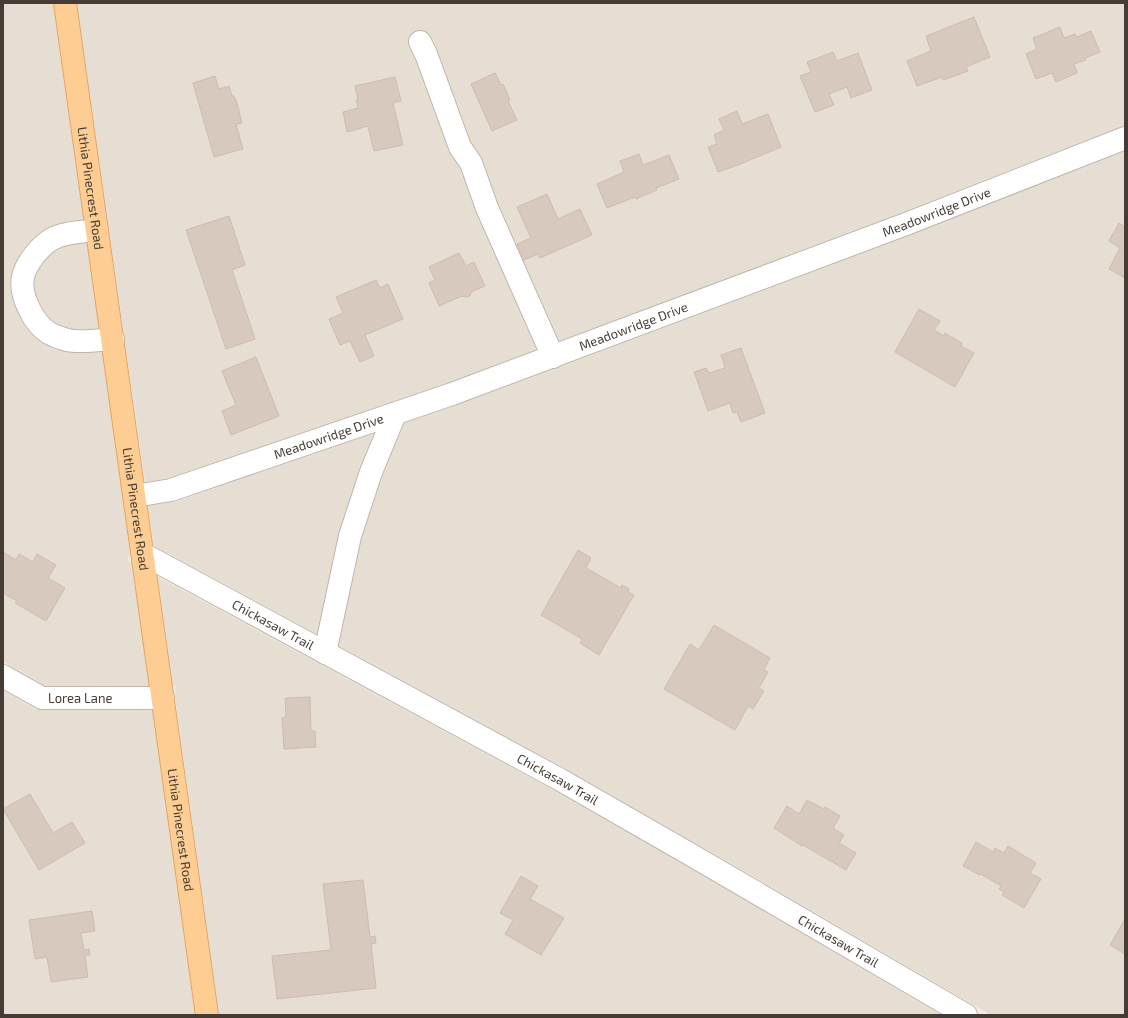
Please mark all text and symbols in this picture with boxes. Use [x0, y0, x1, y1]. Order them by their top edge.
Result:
street label: Lithia Pinecrest Road [74, 126, 108, 251]
street label: Meadowridge Drive [880, 184, 993, 240]
street label: Meadowridge Drive [577, 298, 690, 354]
street label: Meadowridge Drive [272, 410, 386, 462]
street label: Lithia Pinecrest Road [119, 447, 153, 572]
street label: Chickasaw Trail [229, 596, 317, 653]
street label: Lorea Lane [48, 690, 112, 706]
street label: Chickasaw Trail [514, 750, 602, 808]
street label: Lithia Pinecrest Road [164, 767, 198, 892]
street label: Chickasaw Trail [795, 911, 882, 971]

